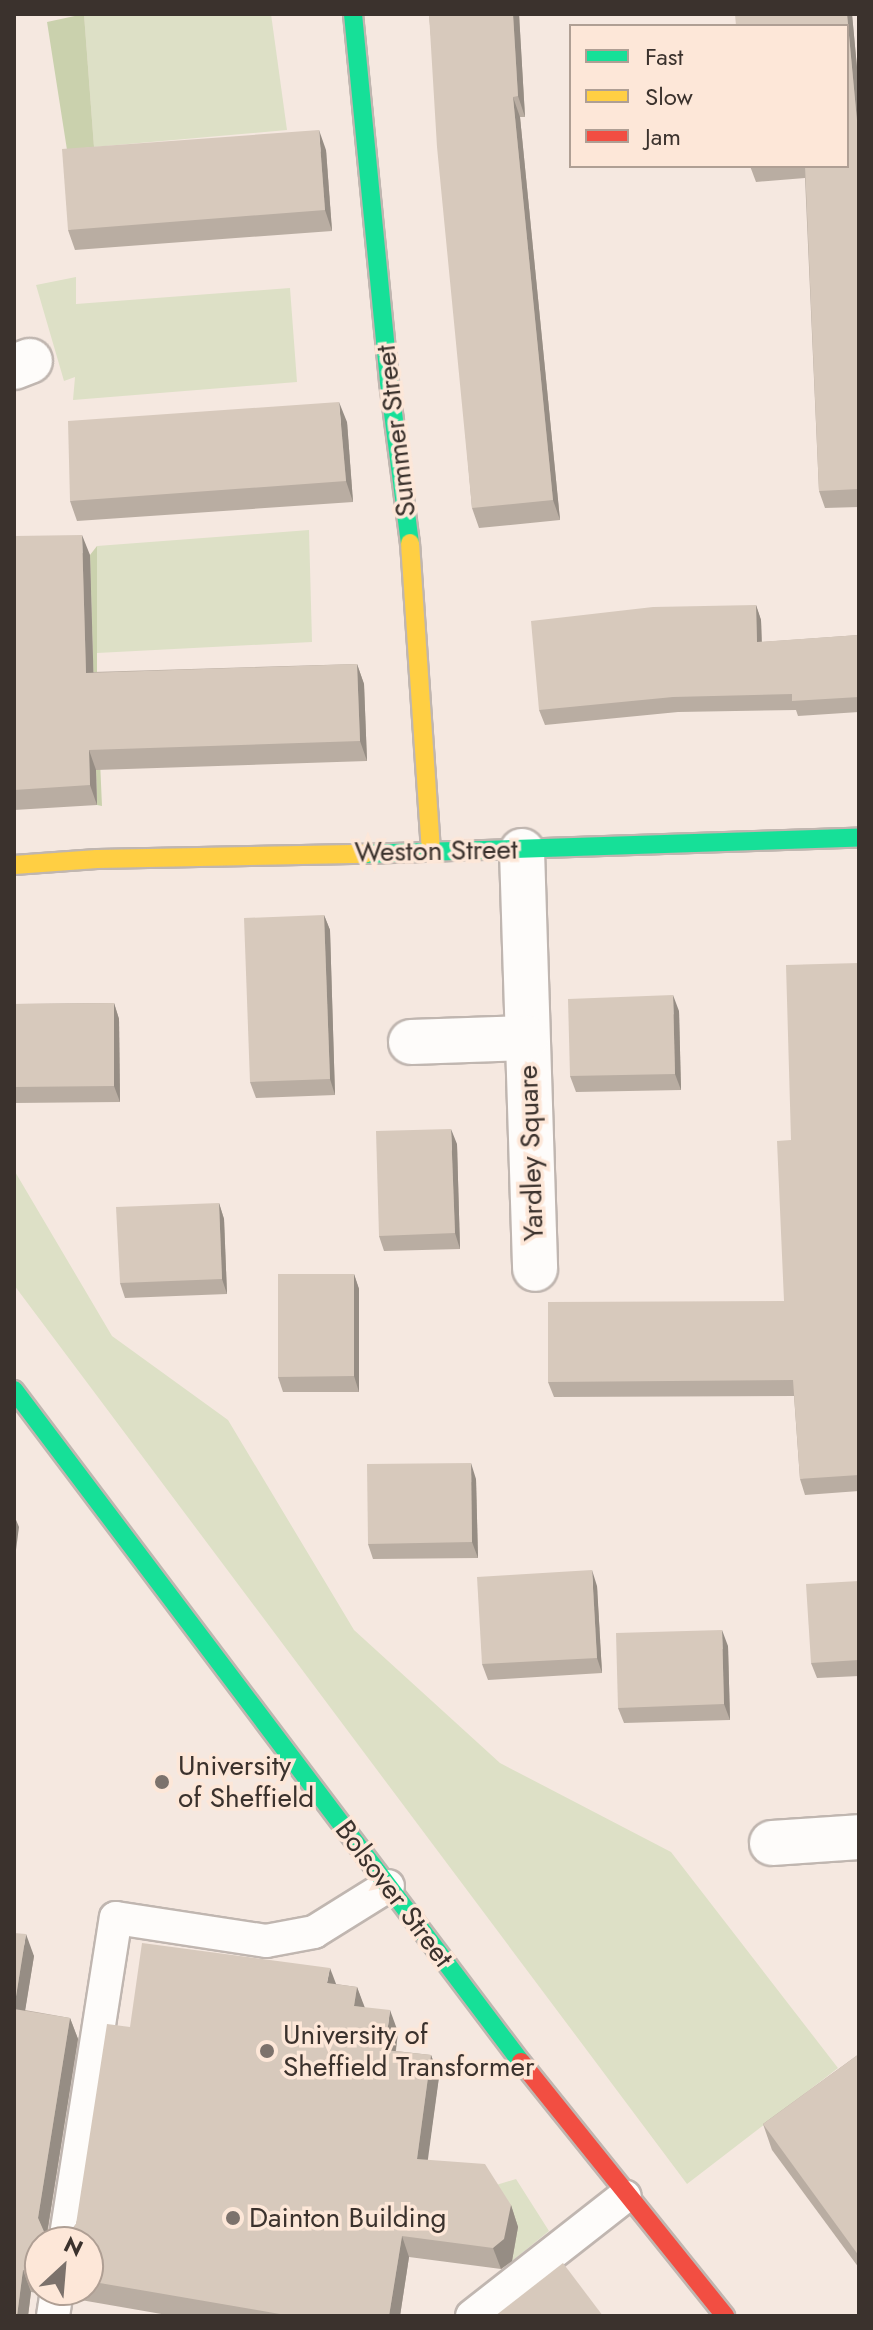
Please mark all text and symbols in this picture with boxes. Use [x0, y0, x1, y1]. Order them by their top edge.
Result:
legend [569, 24, 849, 168]
text: Fast [645, 39, 683, 74]
text: Slow [645, 79, 693, 114]
text: Jam [645, 119, 681, 154]
street label: Summer Street [369, 343, 423, 519]
street label: Weston Street [354, 833, 518, 869]
street label: Yardley Square [511, 1064, 551, 1242]
place label: University of Sheffield [178, 1749, 314, 1815]
marker: University of Sheffield [153, 1773, 171, 1791]
street label: Bolsover Street [328, 1814, 460, 1974]
place label: University of Sheffield Transformer [283, 2018, 535, 2084]
marker: University of Sheffield Transformer [258, 2042, 276, 2060]
place label: Dainton Building [249, 2201, 447, 2235]
marker: Dainton Building [224, 2209, 242, 2227]
north arrow [24, 2226, 104, 2306]
text: N [59, 2228, 89, 2264]

